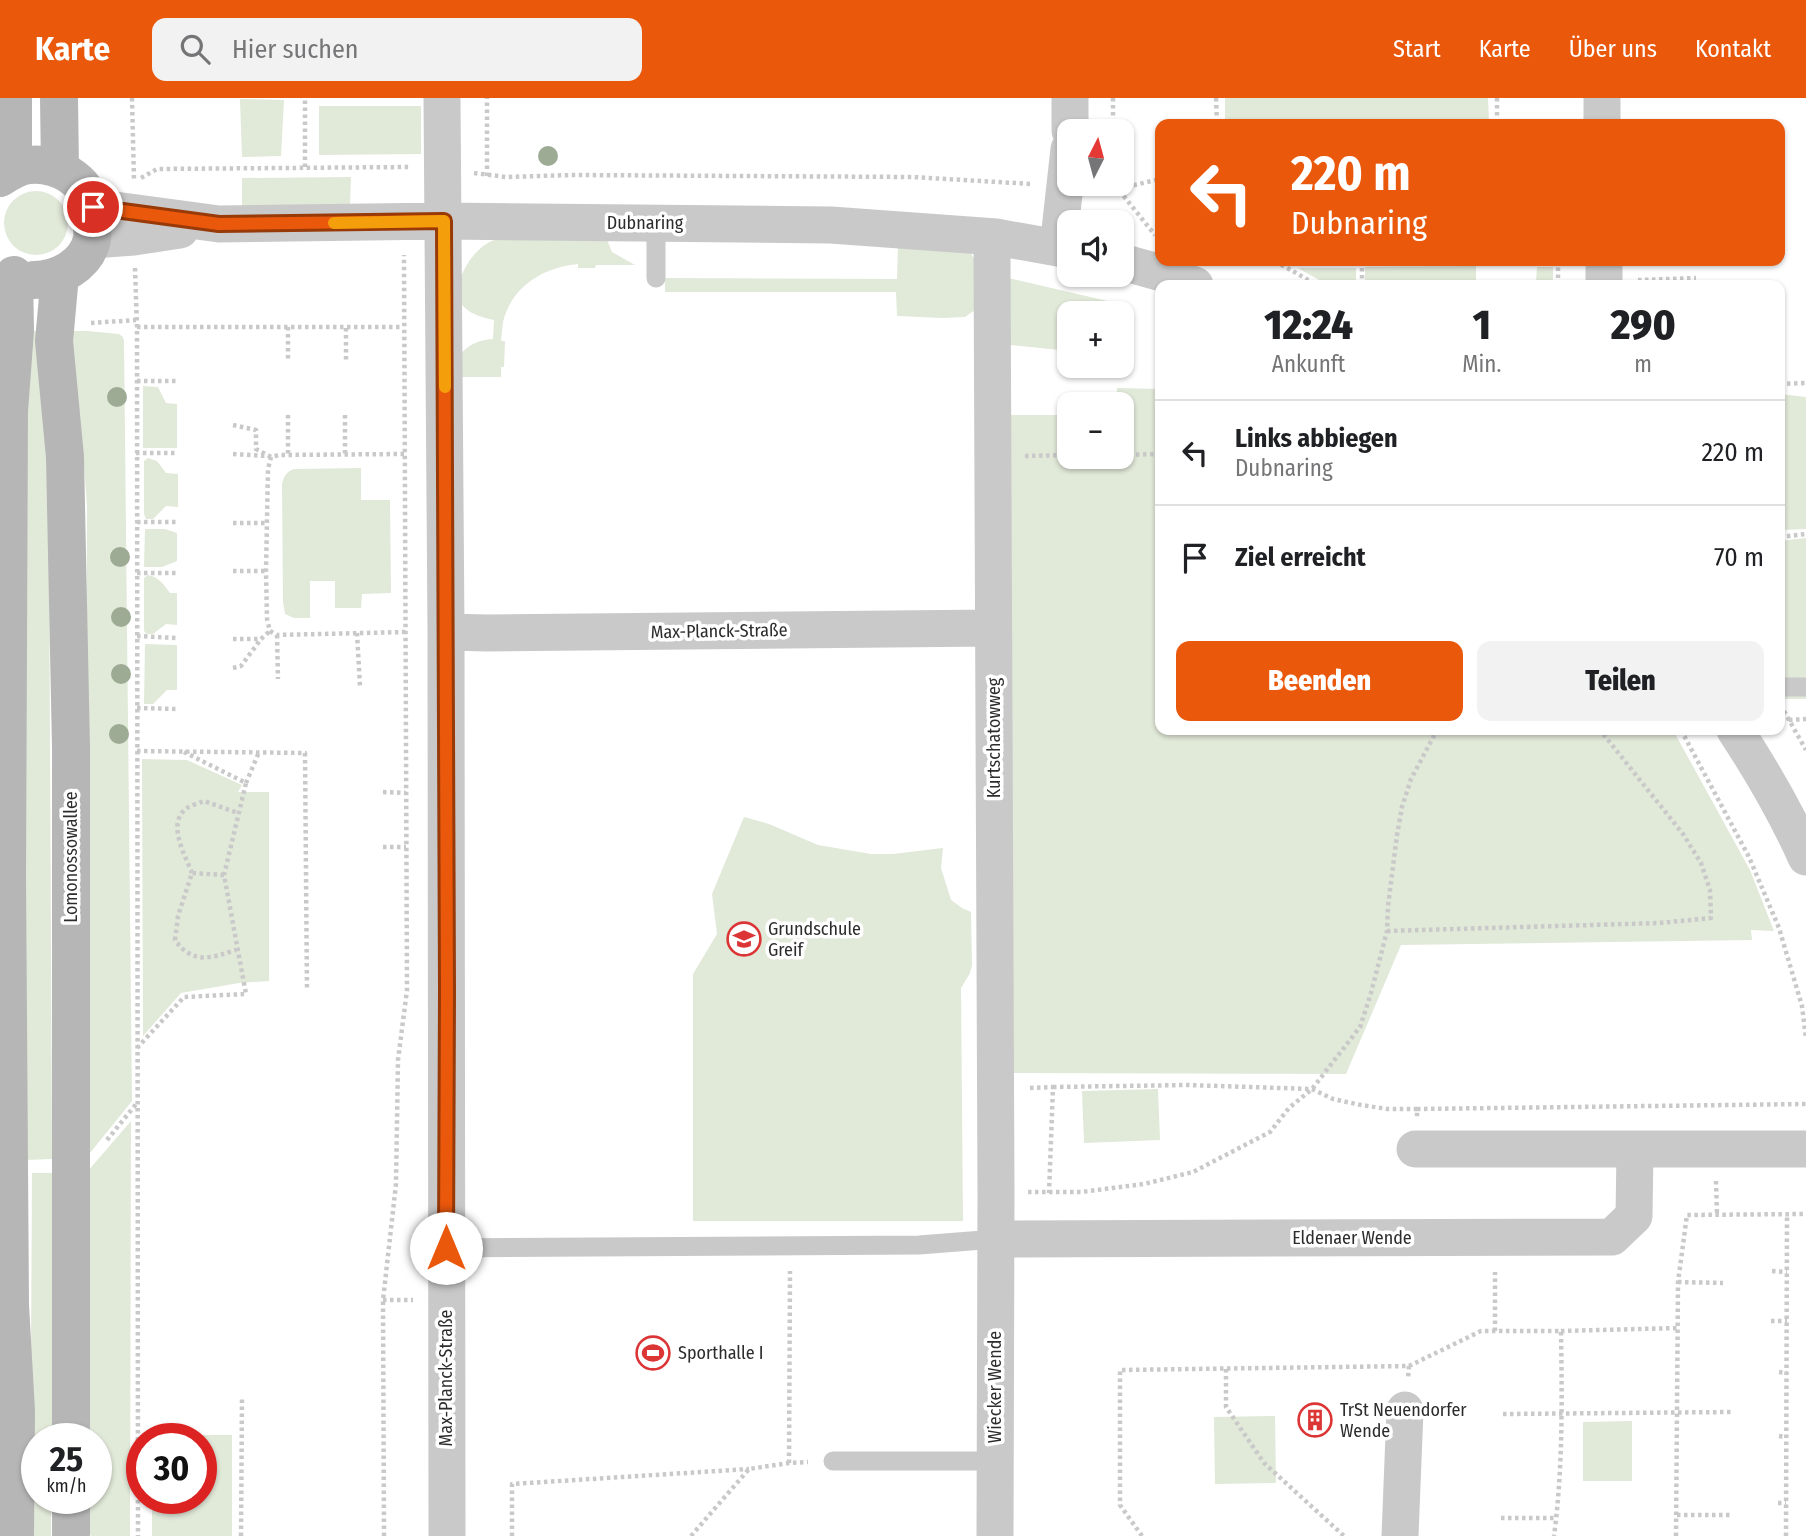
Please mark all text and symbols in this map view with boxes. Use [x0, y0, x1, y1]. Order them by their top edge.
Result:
search box [152, 18, 642, 81]
text: Karte [35, 29, 110, 69]
icon: search [176, 30, 214, 68]
text: Hier suchen [232, 34, 359, 65]
text: Start [1393, 35, 1441, 63]
text: Karte [1479, 35, 1531, 63]
text: Über uns [1569, 35, 1657, 63]
text: Kontakt [1695, 35, 1771, 63]
north arrow [1057, 119, 1134, 196]
map controls [1057, 119, 1134, 469]
text: 220 m [1291, 144, 1411, 203]
icon: left [1176, 147, 1267, 238]
pin [63, 177, 123, 237]
icon: arrive [74, 188, 112, 226]
text: Dubnaring [1291, 204, 1427, 242]
button: sound [1057, 210, 1134, 287]
street label: Dubnaring [607, 212, 684, 234]
text: 12:24 [1264, 300, 1353, 350]
text: 1 [1473, 300, 1491, 350]
text: 290 [1611, 300, 1676, 350]
button: + [1057, 301, 1134, 378]
text: Ankunft [1272, 350, 1345, 378]
text: Min. [1462, 350, 1501, 378]
text: m [1634, 350, 1652, 378]
button: − [1057, 392, 1134, 469]
text: Links abbiegen [1235, 423, 1398, 454]
icon: left [1176, 434, 1214, 472]
text: 220 m [1701, 437, 1764, 468]
text: Dubnaring [1235, 454, 1333, 482]
icon: arrive [1176, 539, 1214, 577]
text: Ziel erreicht [1235, 542, 1366, 573]
text: 70 m [1714, 542, 1764, 573]
street label: Max-Planck-Straße [650, 619, 788, 643]
button: Beenden [1176, 641, 1463, 721]
button: Teilen [1477, 641, 1764, 721]
street label: Kurtschatowweg [983, 677, 1005, 798]
street label: Lomonossowallee [60, 791, 82, 923]
place label: Grundschule Greif [768, 918, 861, 961]
school or university icon: Grundschule Greif [725, 920, 763, 958]
position arrow [409, 1211, 483, 1285]
street label: Eldenaer Wende [1292, 1227, 1412, 1249]
street label: Max-Planck-Straße [435, 1309, 457, 1446]
street label: Wiecker Wende [984, 1331, 1006, 1443]
sports icon: Sporthalle I [634, 1334, 672, 1372]
place label: Sporthalle I [678, 1342, 764, 1364]
place label: TrSt Neuendorfer Wende [1340, 1399, 1467, 1442]
building icon: TrSt Neuendorfer Wende [1296, 1401, 1334, 1439]
speed limit sign: 30 [126, 1423, 217, 1514]
text: 25 [50, 1438, 83, 1480]
text: km/h [46, 1475, 87, 1497]

